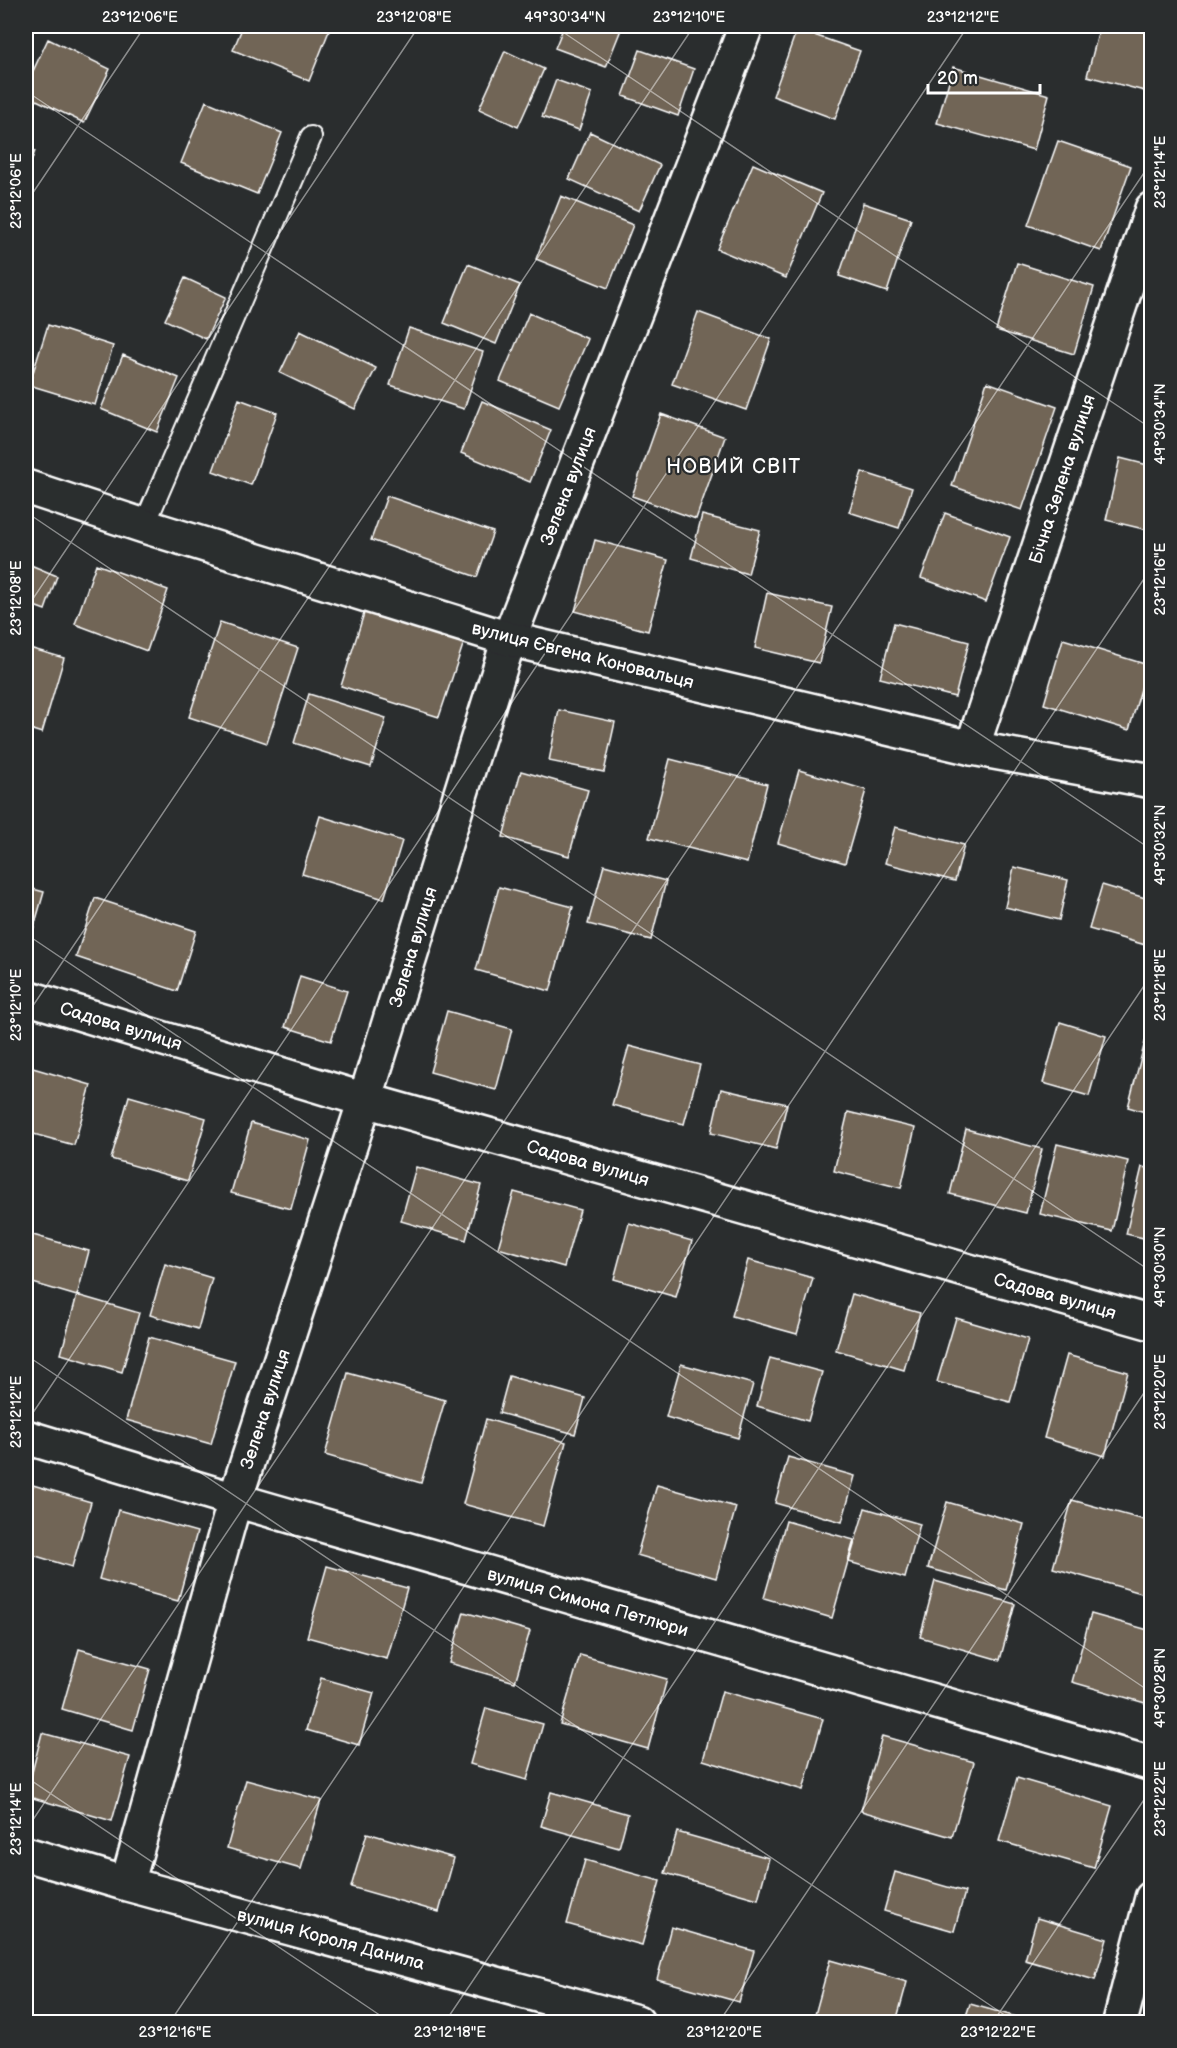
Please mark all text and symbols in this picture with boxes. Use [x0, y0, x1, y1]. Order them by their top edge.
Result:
text: 23°12'06"E [102, 8, 178, 27]
text: 23°12'08"E [376, 8, 452, 27]
text: 49°30'34"N [524, 8, 606, 27]
text: 23°12'10"E [653, 8, 725, 27]
text: 23°12'12"E [927, 8, 999, 27]
scale bar [928, 57, 1040, 95]
text: 20 m [937, 68, 978, 89]
text: 23°12'14"E [1151, 135, 1170, 208]
text: 23°12'06"E [7, 153, 26, 229]
text: 49°30'34"N [1151, 383, 1170, 465]
street label: Бічна Зелена вулиця [1025, 392, 1100, 567]
street label: Зелена вулиця [536, 424, 601, 548]
district label: НОВИЙ СВІТ [666, 455, 802, 479]
text: 23°12'16"E [1151, 542, 1170, 615]
text: 23°12'08"E [7, 560, 26, 636]
street label: вулиця Євгена Коновальця [470, 618, 696, 693]
text: 49°30'32"N [1151, 804, 1170, 886]
street label: Зелена вулиця [385, 884, 442, 1010]
text: 23°12'18"E [1151, 949, 1170, 1021]
text: 23°12'10"E [7, 969, 26, 1041]
street label: Садова вулиця [57, 998, 184, 1055]
street label: Садова вулиця [524, 1136, 652, 1191]
text: 49°30'30"N [1151, 1226, 1170, 1308]
street label: Садова вулиця [991, 1269, 1119, 1324]
street label: Зелена вулиця [236, 1346, 295, 1472]
text: 23°12'20"E [1151, 1354, 1170, 1430]
text: 23°12'12"E [7, 1376, 26, 1448]
street label: вулиця Симона Петлюри [485, 1564, 691, 1641]
text: 49°30'28"N [1151, 1648, 1170, 1728]
text: 23°12'22"E [1151, 1761, 1170, 1837]
text: 23°12'14"E [7, 1782, 26, 1855]
street label: вулиця Короля Данила [235, 1904, 427, 1975]
text: 23°12'16"E [139, 2023, 212, 2042]
text: 23°12'18"E [414, 2023, 486, 2042]
text: 23°12'20"E [686, 2023, 762, 2042]
text: 23°12'22"E [960, 2023, 1036, 2042]

